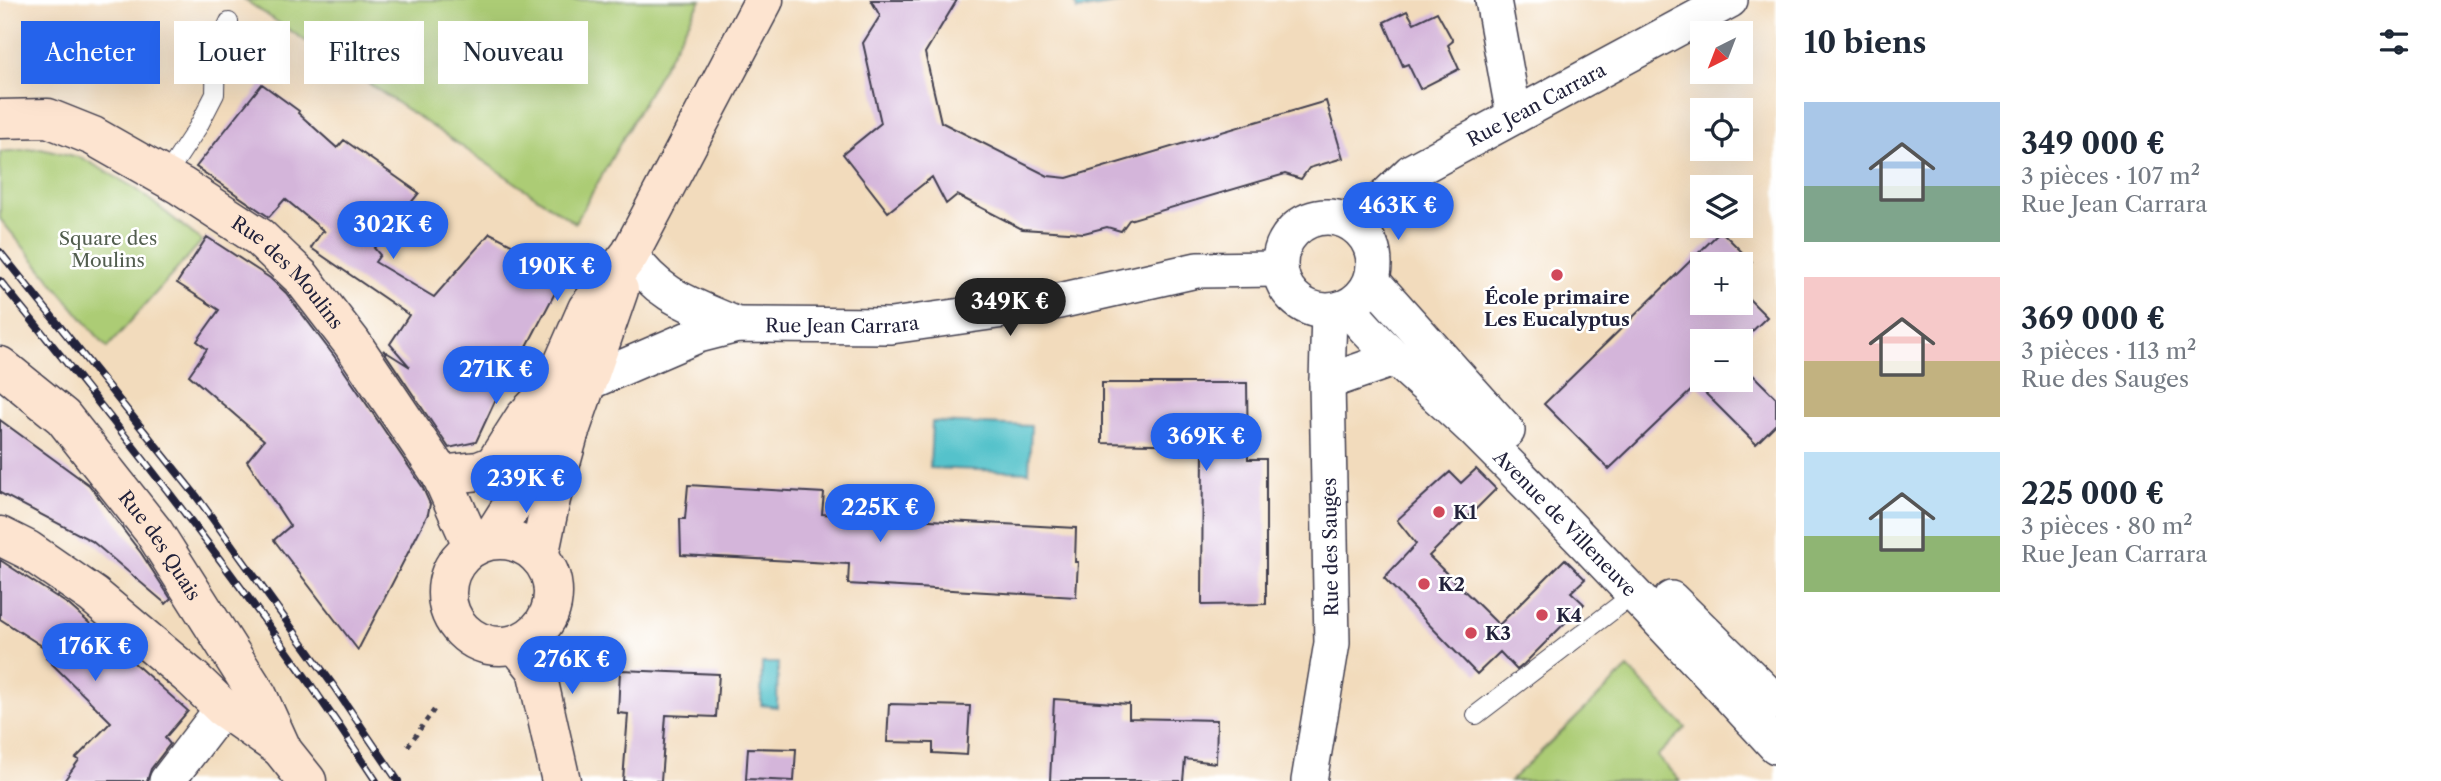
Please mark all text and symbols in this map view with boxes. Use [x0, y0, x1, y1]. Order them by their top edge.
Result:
chip: Acheter [21, 21, 160, 84]
chip: Louer [174, 21, 290, 84]
chip: Filtres [304, 21, 424, 84]
chip: Nouveau [438, 21, 588, 84]
north arrow [1690, 21, 1754, 84]
map controls [1690, 21, 1753, 392]
icon: filters [2375, 23, 2413, 61]
text: 10 biens [1804, 24, 1927, 61]
street label: Rue Jean Carrara [1463, 58, 1610, 152]
button: locate [1690, 98, 1753, 161]
text: 349 000 € [2021, 125, 2165, 162]
icon: home [1860, 130, 1944, 214]
text: 3 pièces · 107 m² [2021, 162, 2200, 190]
button: layers [1690, 175, 1753, 238]
pin: 463K € [1341, 182, 1455, 242]
text: Rue Jean Carrara [2021, 190, 2207, 218]
text: 463K € [1359, 191, 1437, 219]
pin: 302K € [336, 202, 450, 261]
text: 302K € [353, 210, 433, 238]
street label: Rue des Moulins [227, 211, 348, 334]
park label: Square des Moulins [59, 227, 157, 272]
pin: 190K € [500, 244, 614, 303]
text: 190K € [519, 252, 595, 280]
button: + [1690, 252, 1753, 315]
marker: École primaire Les Eucalyptus [1549, 267, 1565, 283]
pin: 349K € [953, 278, 1067, 338]
place label: École primaire Les Eucalyptus [1484, 286, 1630, 331]
text: 349K € [971, 287, 1049, 315]
text: 369 000 € [2021, 300, 2165, 337]
icon: home [1860, 305, 1944, 389]
street label: Rue Jean Carrara [765, 311, 920, 338]
button: − [1690, 329, 1753, 392]
text: 3 pièces · 113 m² [2021, 337, 2197, 365]
pin: 271K € [439, 346, 553, 406]
text: 271K € [459, 355, 533, 383]
text: Rue des Sauges [2021, 365, 2189, 393]
pin: 369K € [1149, 414, 1263, 473]
text: 369K € [1167, 422, 1245, 450]
street label: Avenue de Villeneuve [1488, 445, 1641, 601]
pin: 239K € [469, 456, 583, 515]
text: 239K € [487, 464, 565, 492]
text: 225 000 € [2021, 475, 2164, 512]
street label: Rue des Sauges [1318, 477, 1343, 617]
icon: home [1860, 480, 1944, 564]
pin: 225K € [823, 484, 937, 544]
street label: Rue des Quais [114, 486, 205, 605]
text: 225K € [841, 493, 919, 521]
place label: K1 [1453, 501, 1478, 524]
marker: K1 [1431, 504, 1447, 520]
text: 3 pièces · 80 m² [2021, 512, 2193, 540]
text: Rue Jean Carrara [2021, 540, 2207, 568]
place label: K2 [1438, 573, 1465, 596]
marker: K2 [1416, 576, 1432, 592]
place label: K4 [1556, 604, 1582, 627]
marker: K4 [1534, 607, 1550, 623]
place label: K3 [1485, 622, 1511, 645]
pin: 176K € [38, 624, 152, 683]
marker: K3 [1463, 625, 1479, 641]
text: 176K € [58, 632, 132, 660]
pin: 276K € [515, 636, 629, 696]
text: 276K € [534, 645, 610, 673]

